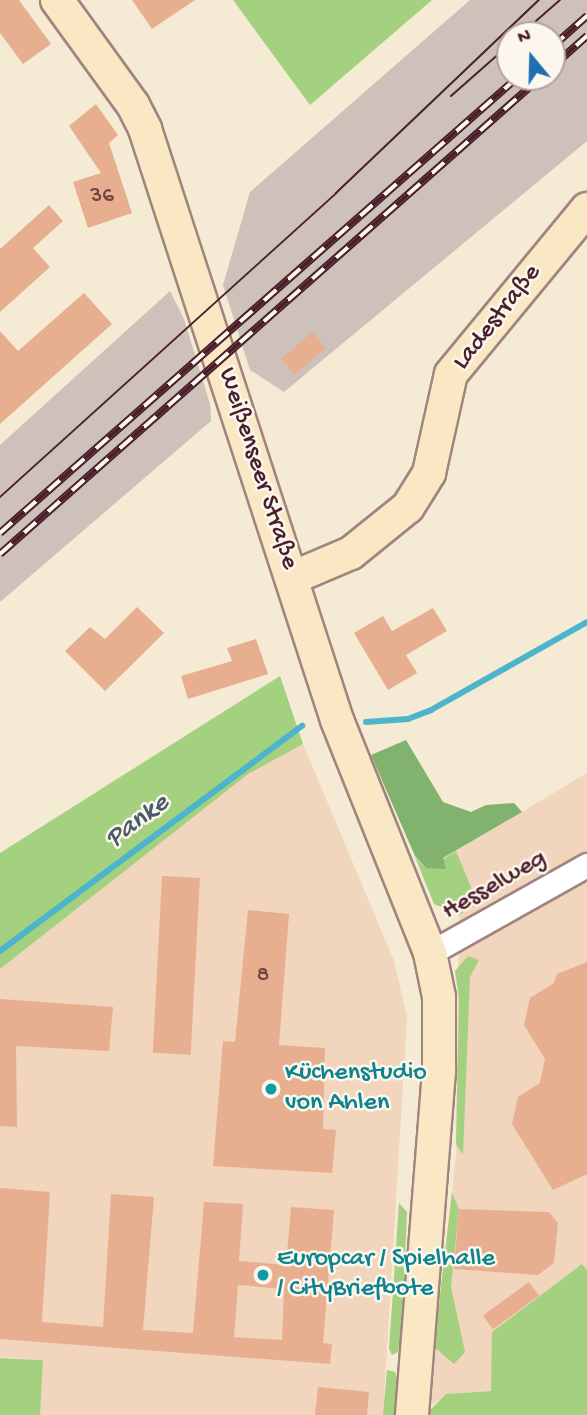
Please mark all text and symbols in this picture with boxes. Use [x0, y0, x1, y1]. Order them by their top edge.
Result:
north arrow [496, 21, 566, 91]
text: N [515, 25, 534, 50]
house number: 36 [90, 183, 114, 211]
street label: Ladestraße [447, 259, 549, 377]
street label: Weißenseer Straße [210, 364, 304, 574]
water label: Panke [99, 787, 177, 857]
street label: Hesselweg [437, 844, 553, 928]
house number: 8 [257, 962, 269, 990]
place label: Küchenstudio von Ahlen [285, 1058, 427, 1120]
marker: Küchenstudio von Ahlen [263, 1081, 279, 1097]
place label: Europcar / Spielhalle / CityBriefbote [277, 1244, 495, 1306]
marker: Europcar / Spielhalle / CityBriefbote [255, 1267, 271, 1283]

